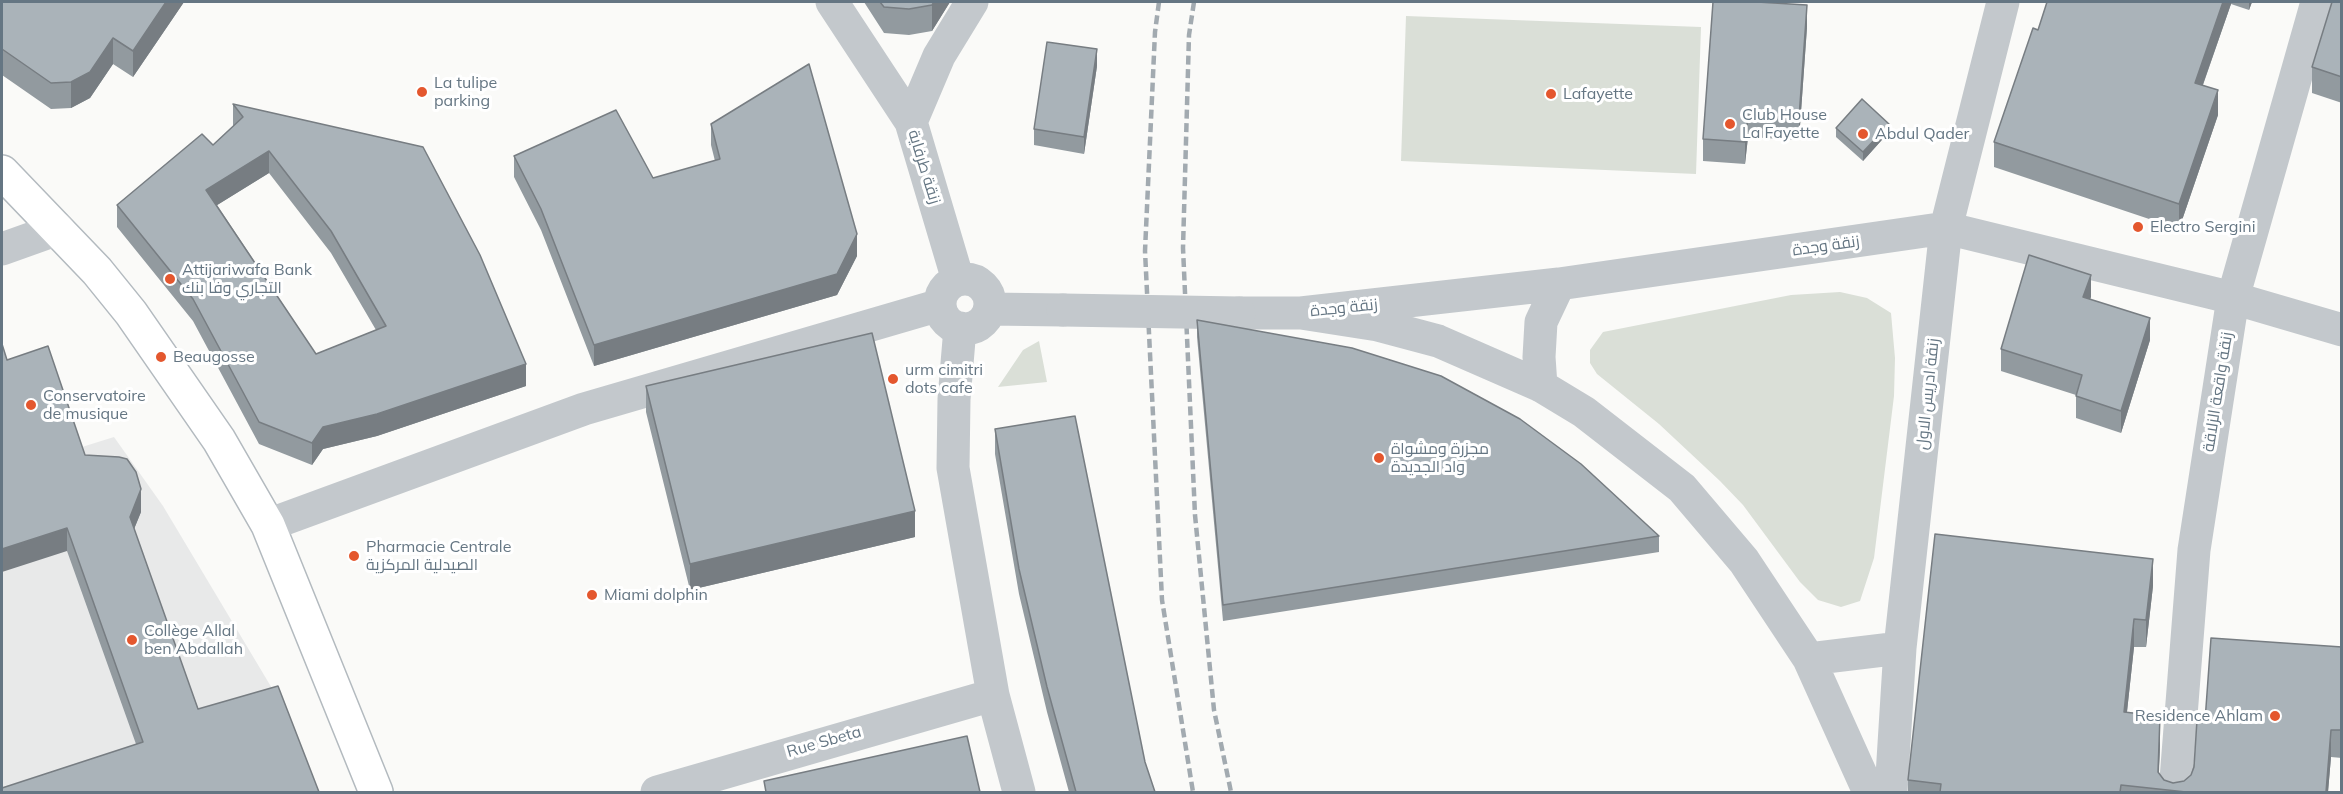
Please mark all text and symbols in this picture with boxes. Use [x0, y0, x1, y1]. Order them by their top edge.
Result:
place label: La tulipe parking [434, 73, 497, 111]
place label: Lafayette [1563, 84, 1633, 104]
marker: La tulipe parking [415, 85, 429, 99]
marker: Lafayette [1544, 87, 1558, 101]
place label: Club House La Fayette [1742, 105, 1827, 143]
marker: Club House La Fayette [1723, 117, 1737, 131]
place label: Abdul Qader [1875, 124, 1969, 144]
street label: زنقة طرفاية [904, 127, 944, 207]
marker: Abdul Qader [1856, 127, 1870, 141]
place label: Electro Sergini [2150, 217, 2255, 237]
marker: Electro Sergini [2131, 220, 2145, 234]
street label: زنقة وجدة [1791, 232, 1861, 260]
place label: Attijariwafa Bank التجاري وفا بنك [182, 260, 312, 298]
marker: Attijariwafa Bank التجاري وفا بنك [163, 272, 177, 286]
street label: زنقة وجدة [1309, 295, 1379, 321]
street label: زنقة واقعة الزلاقة [2199, 331, 2237, 453]
street label: زنقة ادريس الاول [1913, 337, 1943, 451]
place label: Beaugosse [173, 347, 255, 367]
marker: Beaugosse [154, 350, 168, 364]
place label: urm cimitri dots cafe [905, 360, 983, 398]
marker: urm cimitri dots cafe [886, 372, 900, 386]
place label: Conservatoire de musique [43, 386, 146, 424]
marker: Conservatoire de musique [24, 398, 38, 412]
place label: مجزرة ومشواة واد الجديدة [1391, 439, 1489, 477]
marker: مجزرة ومشواة واد الجديدة [1372, 451, 1386, 465]
place label: Pharmacie Centrale الصيدلية المركزية [366, 537, 511, 575]
marker: Pharmacie Centrale الصيدلية المركزية [347, 549, 361, 563]
place label: Miami dolphin [604, 585, 708, 605]
marker: Miami dolphin [585, 588, 599, 602]
place label: Collège Allal ben Abdallah [144, 621, 243, 659]
marker: Collège Allal ben Abdallah [125, 633, 139, 647]
place label: Residence Ahlam [2135, 706, 2263, 726]
marker: Residence Ahlam [2268, 709, 2282, 723]
street label: Rue Sbeta [785, 722, 863, 762]

